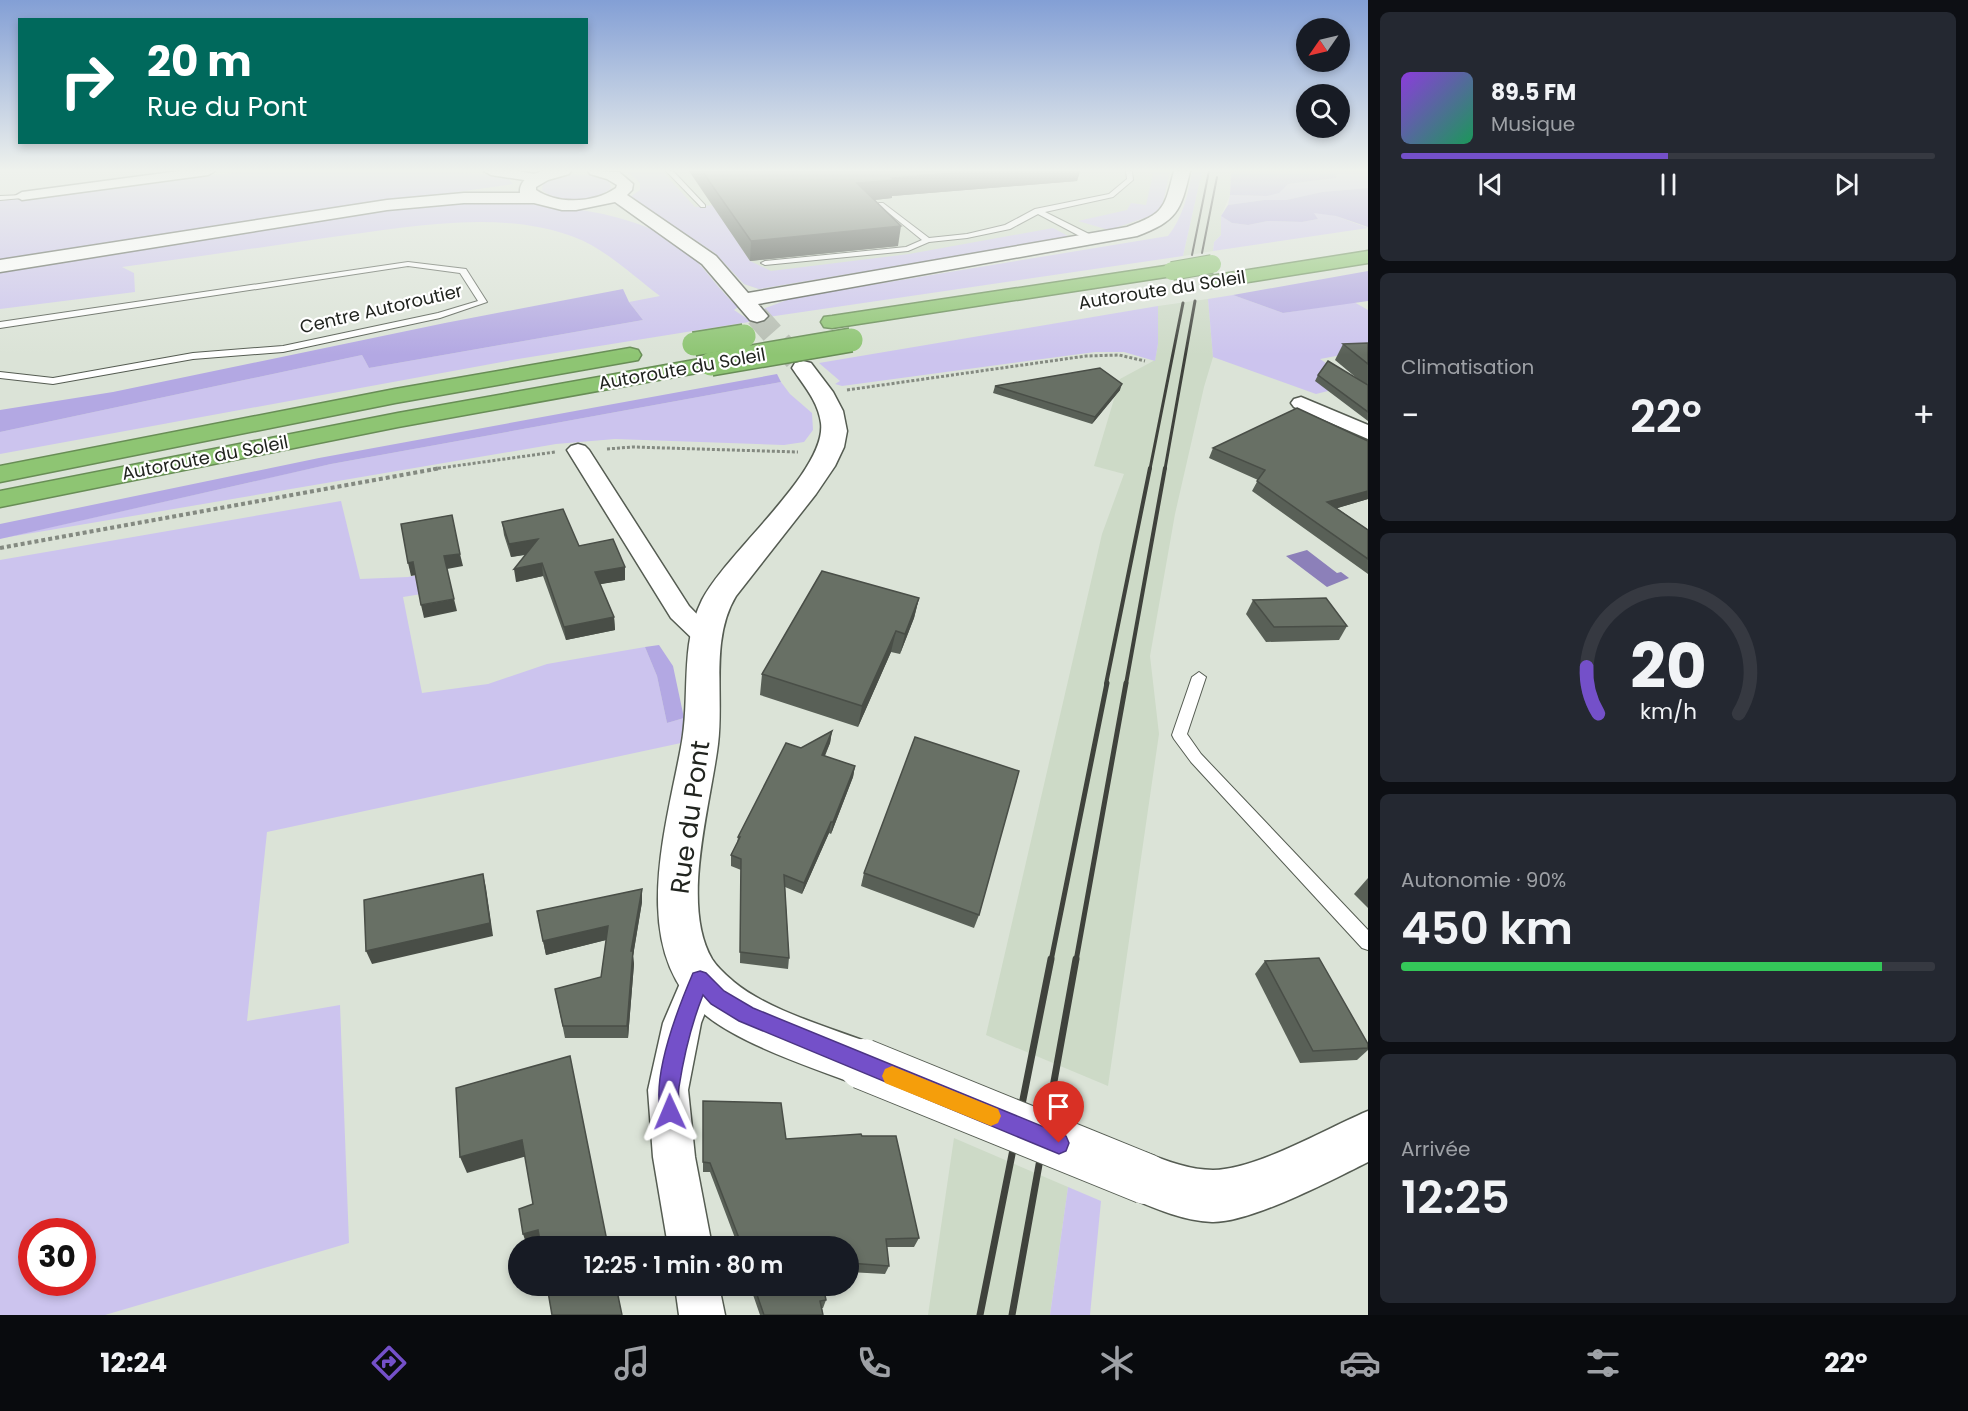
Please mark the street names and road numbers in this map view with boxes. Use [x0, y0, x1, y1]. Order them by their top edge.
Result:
street label: Autoroute du Soleil [1076, 264, 1247, 315]
street label: Centre Autoroutier [297, 278, 465, 339]
street label: Autoroute du Soleil [597, 342, 767, 395]
street label: Autoroute du Soleil [120, 429, 290, 486]
street label: Rue du Pont [661, 738, 719, 896]

